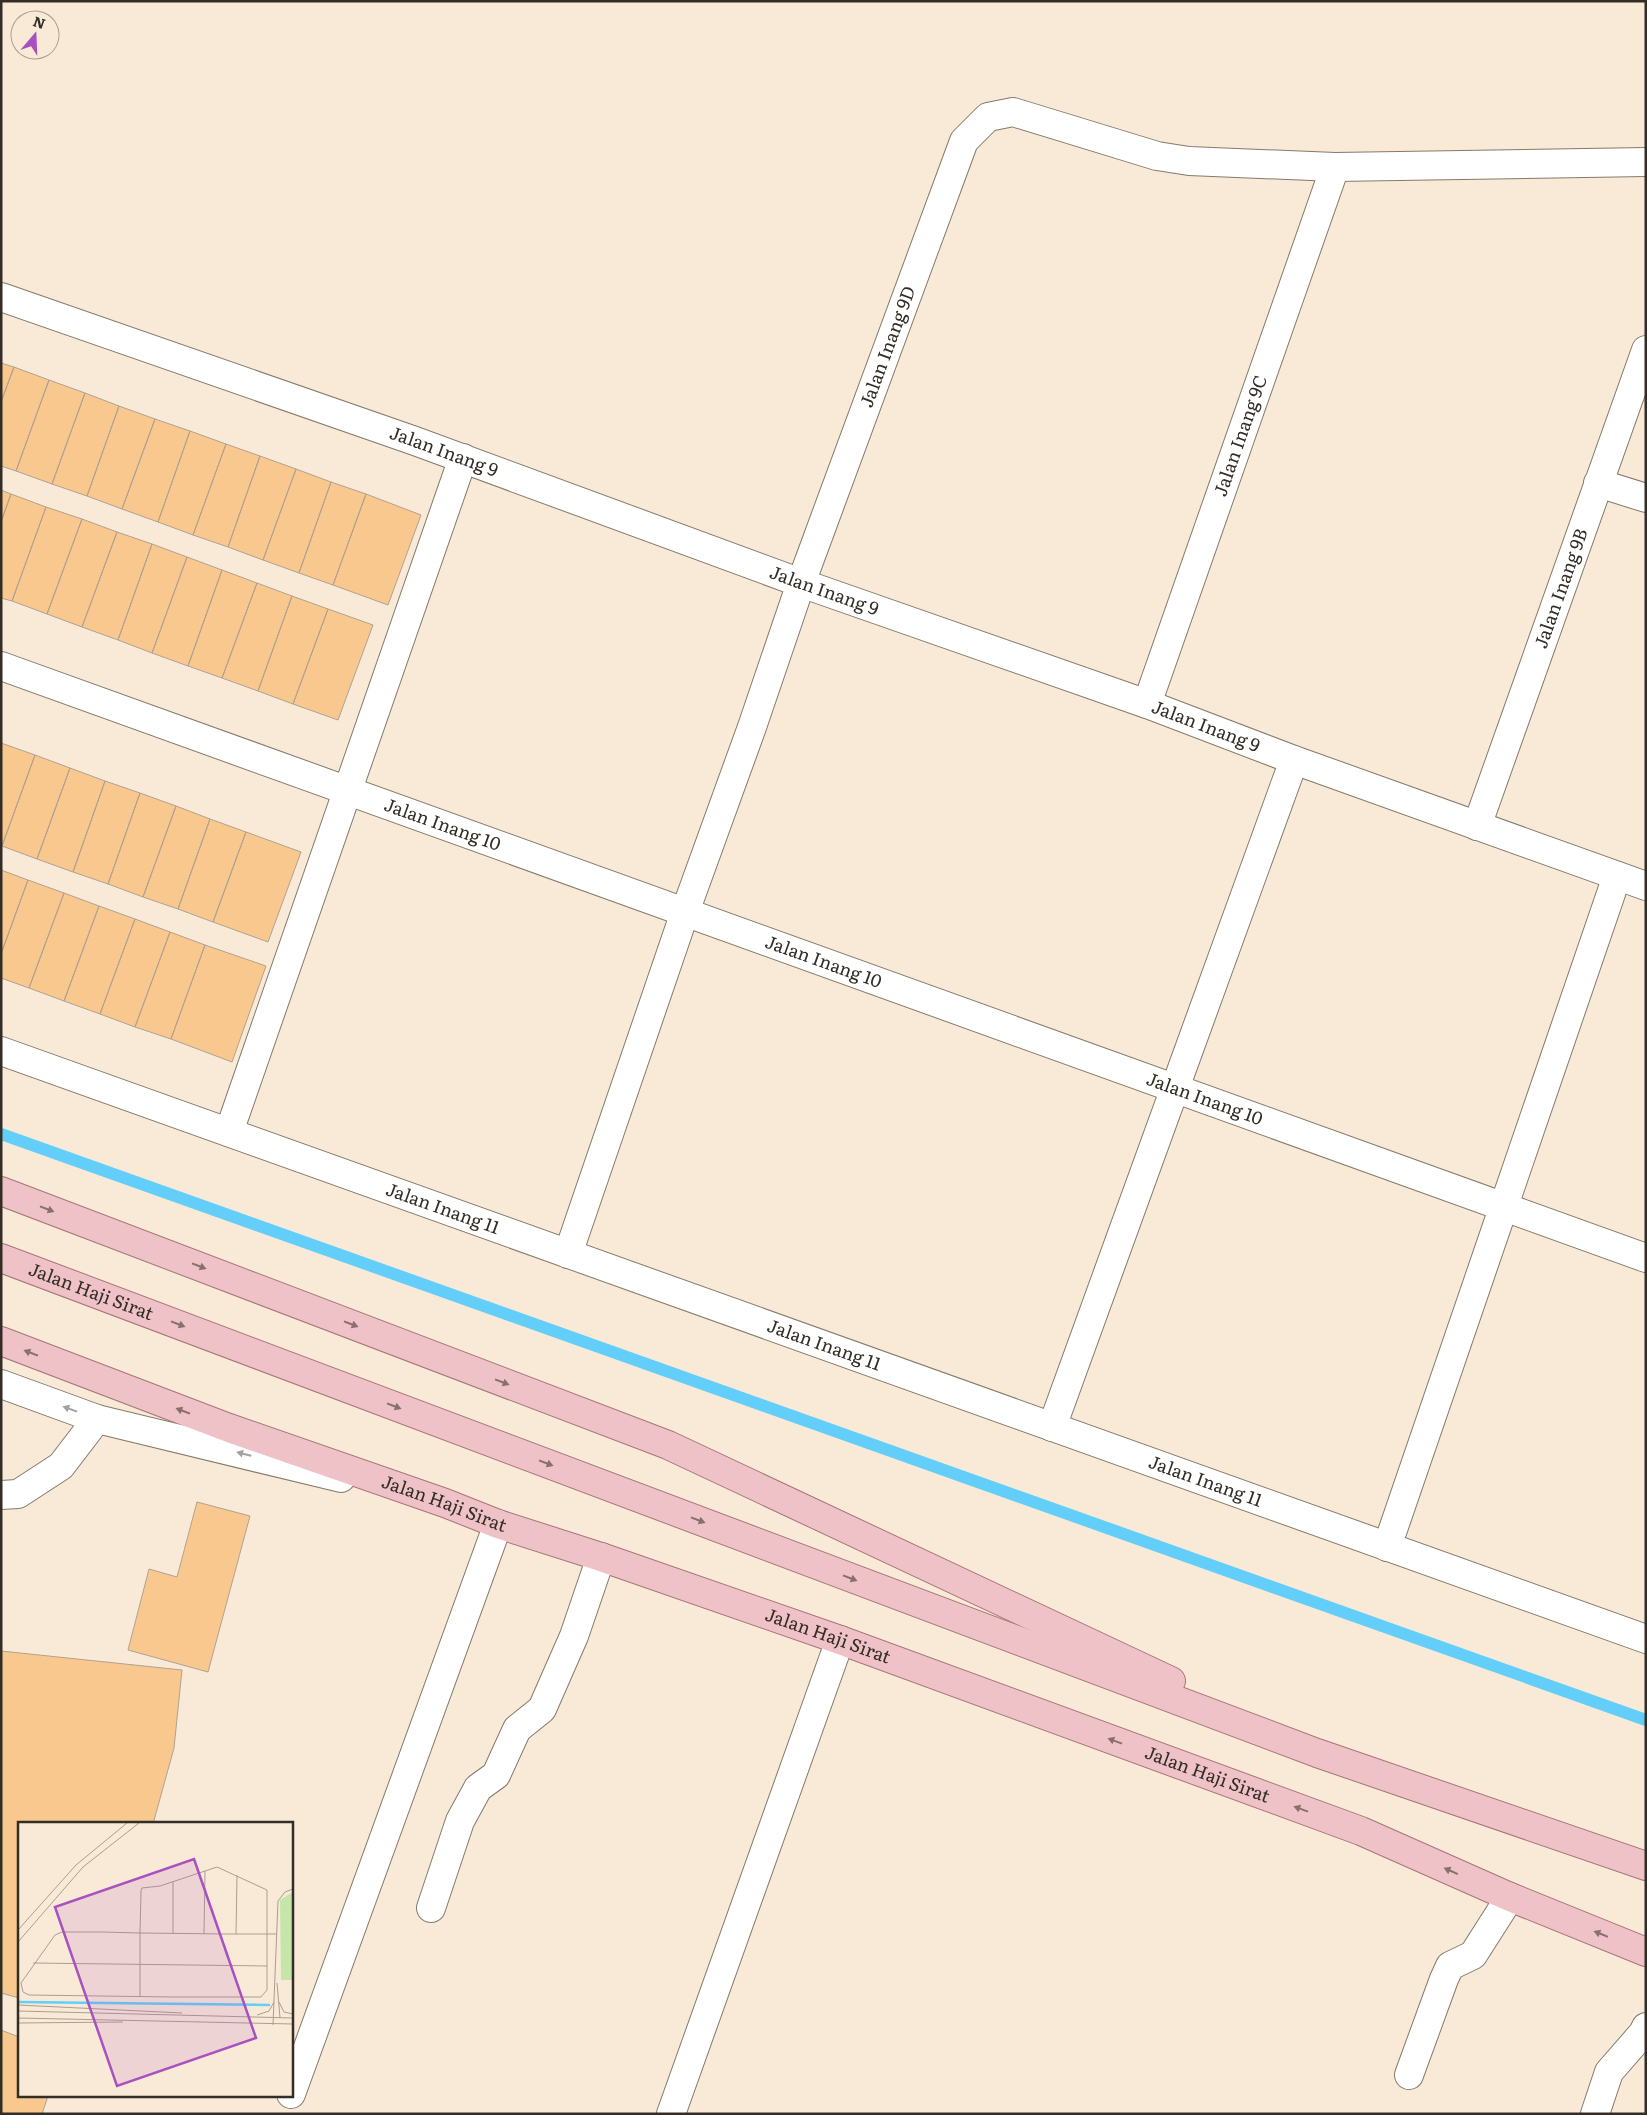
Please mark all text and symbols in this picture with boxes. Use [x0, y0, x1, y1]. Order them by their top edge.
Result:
north arrow [10, 10, 60, 60]
text: N [31, 10, 49, 33]
street label: Jalan Inang 9D [852, 282, 921, 411]
street label: Jalan Inang 9C [1206, 371, 1273, 500]
street label: Jalan Inang 9 [386, 418, 502, 483]
street label: Jalan Inang 9B [1526, 524, 1594, 652]
street label: Jalan Inang 9 [766, 558, 883, 621]
street label: Jalan Inang 9 [1148, 692, 1264, 758]
street label: Jalan Inang 10 [381, 790, 505, 857]
street label: Jalan Inang 10 [762, 927, 886, 994]
street label: Jalan Inang 10 [1143, 1064, 1267, 1131]
street label: Jalan Inang 11 [382, 1175, 504, 1240]
one-way arrow [40, 1205, 54, 1213]
street label: Jalan Haji Sirat [25, 1255, 158, 1326]
one-way arrow [192, 1262, 207, 1270]
street label: Jalan Inang 11 [764, 1311, 885, 1377]
one-way arrow [171, 1320, 186, 1328]
one-way arrow [343, 1321, 358, 1328]
one-way arrow [24, 1348, 38, 1356]
one-way arrow [495, 1379, 510, 1386]
one-way arrow [387, 1402, 402, 1410]
one-way arrow [62, 1405, 77, 1413]
one-way arrow [175, 1407, 190, 1415]
street label: Jalan Inang 11 [1145, 1447, 1267, 1513]
one-way arrow [237, 1450, 252, 1458]
one-way arrow [539, 1459, 554, 1467]
street label: Jalan Haji Sirat [378, 1467, 511, 1538]
one-way arrow [691, 1517, 706, 1525]
one-way arrow [843, 1575, 858, 1582]
street label: Jalan Haji Sirat [762, 1600, 896, 1670]
one-way arrow [1107, 1737, 1122, 1745]
street label: Jalan Haji Sirat [1141, 1738, 1275, 1809]
one-way arrow [1293, 1805, 1308, 1812]
inset map [18, 1822, 292, 2098]
one-way arrow [1444, 1866, 1458, 1874]
one-way arrow [1593, 1929, 1608, 1937]

